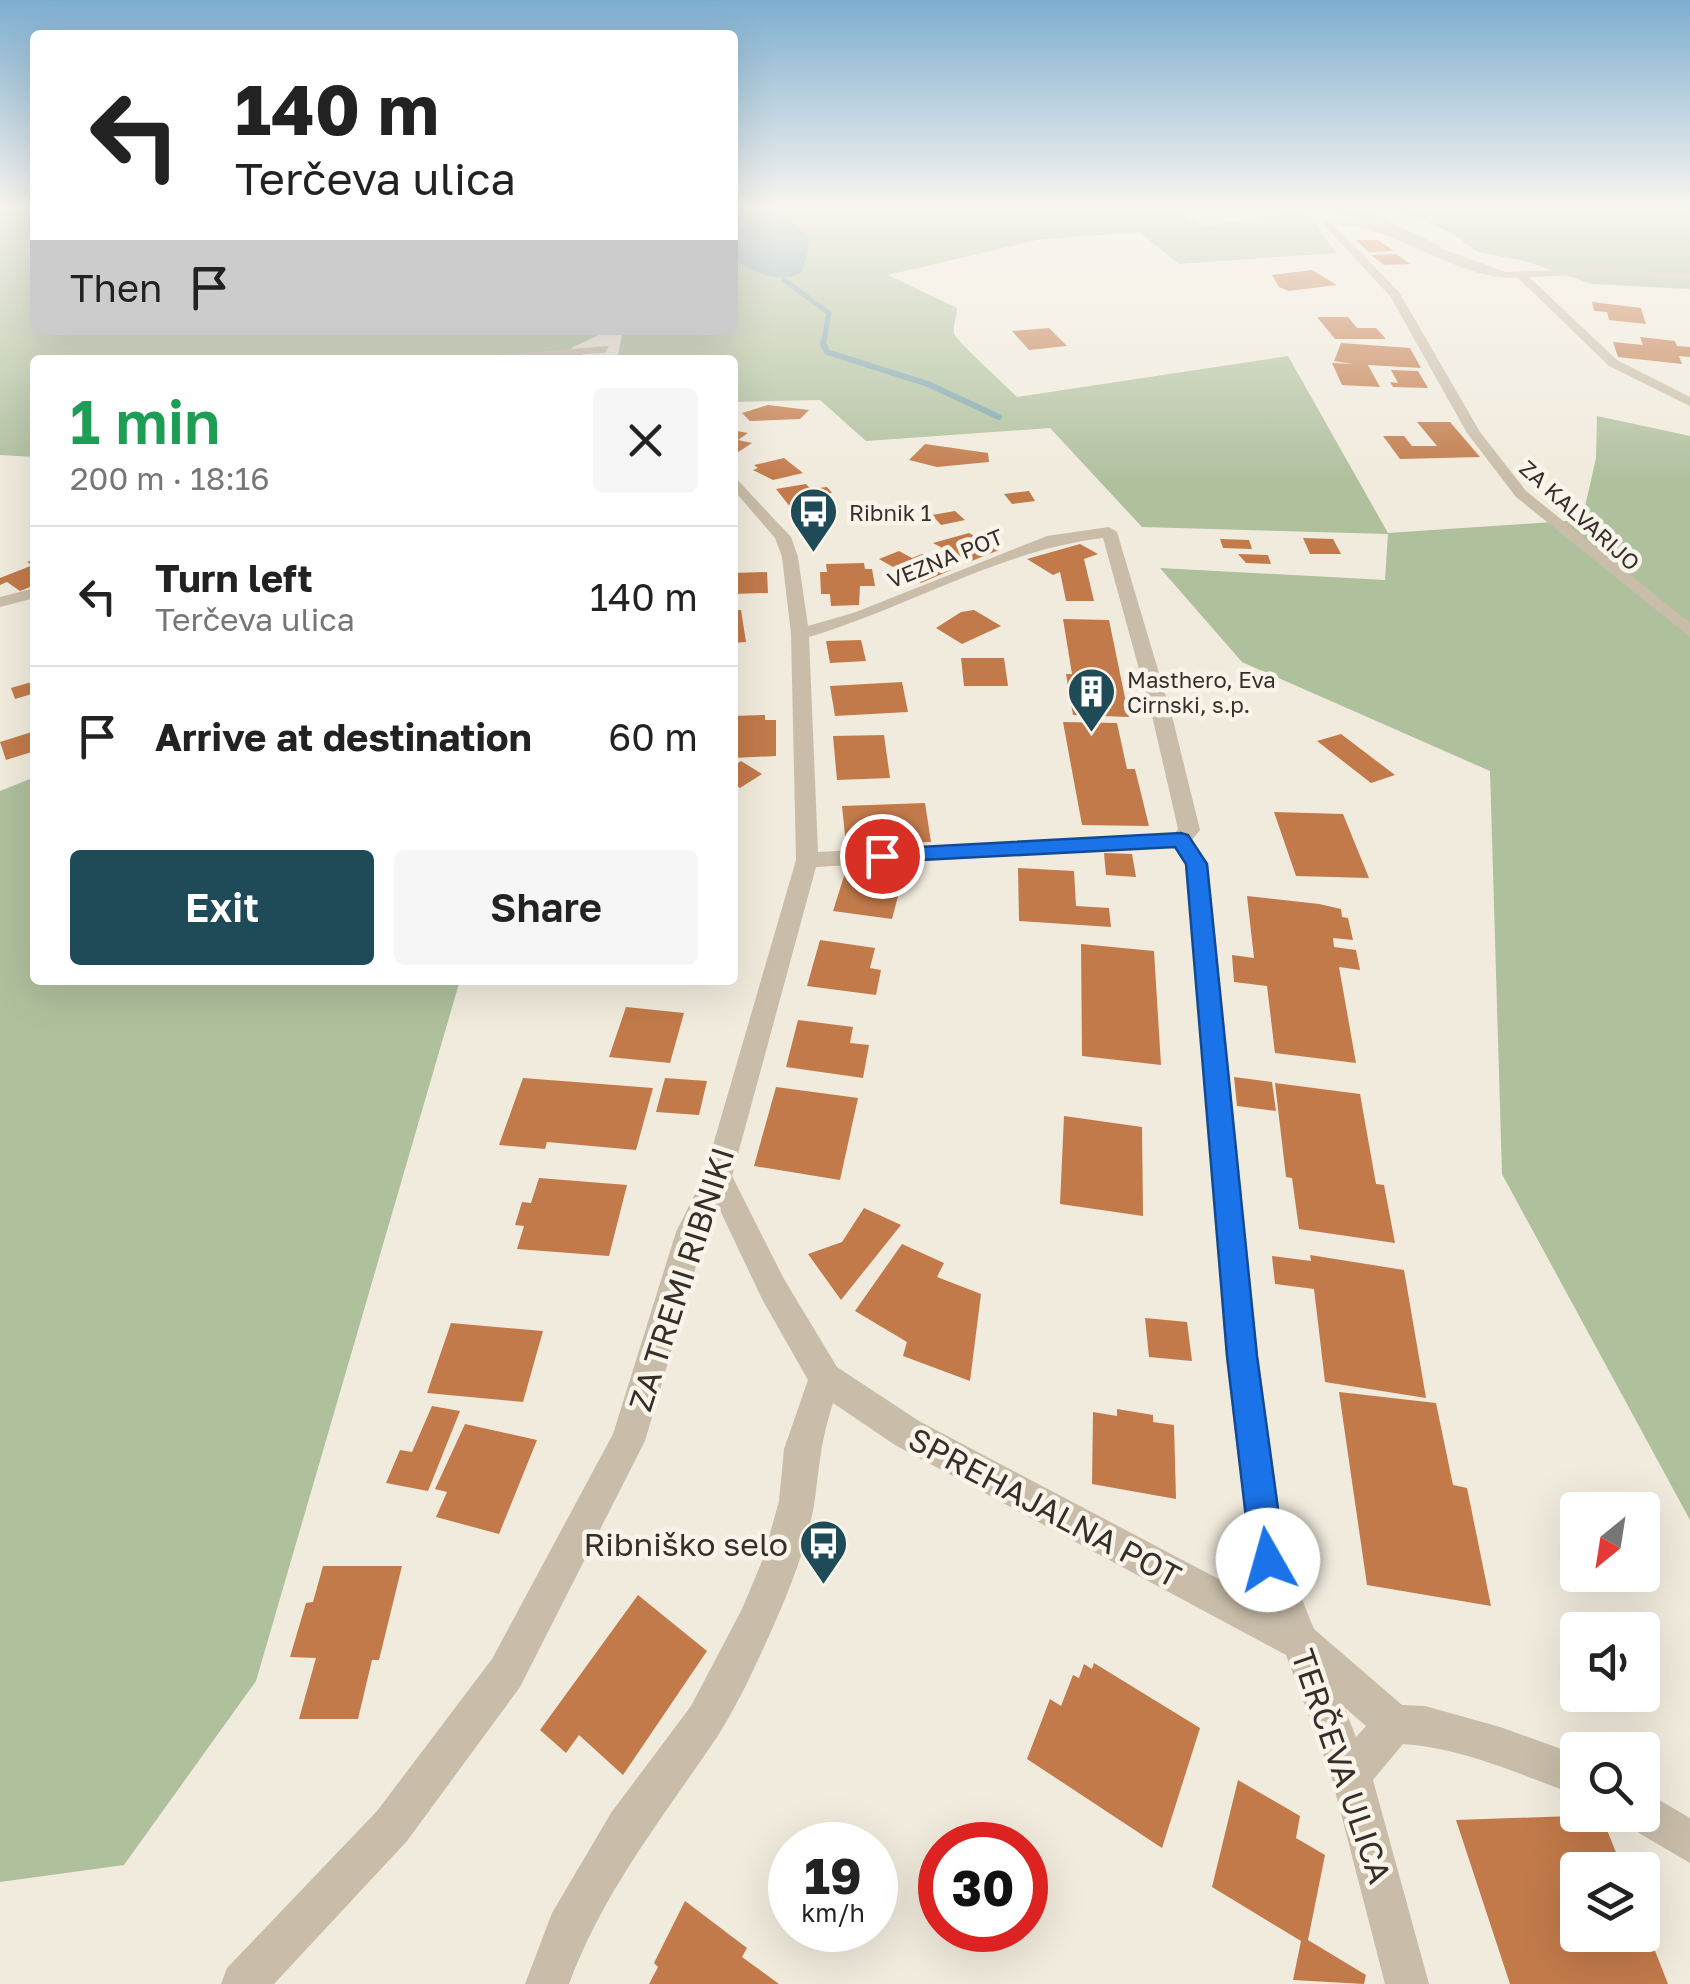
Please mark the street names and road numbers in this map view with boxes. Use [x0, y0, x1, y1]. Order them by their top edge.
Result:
street label: ZA KALVARIJO [1514, 454, 1646, 576]
street label: VEZNA POT [883, 522, 1007, 593]
street label: ZA TREMI RIBNIKI [620, 1142, 742, 1416]
street label: SPREHAJALNA POT [902, 1419, 1188, 1595]
street label: TERČEVA ULICA [1284, 1644, 1400, 1888]

